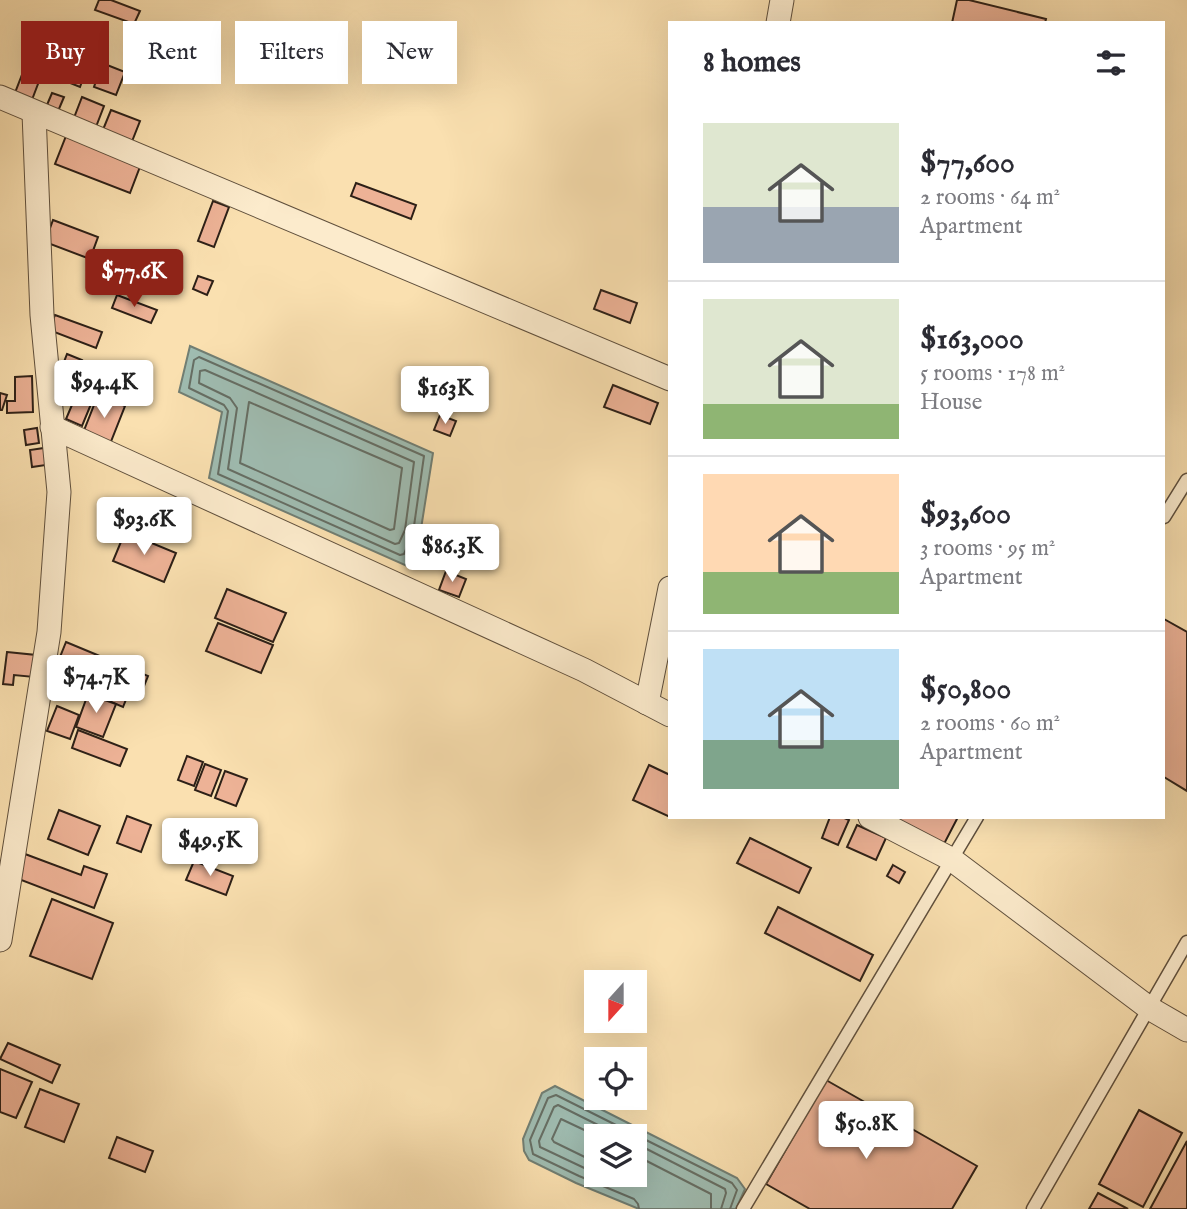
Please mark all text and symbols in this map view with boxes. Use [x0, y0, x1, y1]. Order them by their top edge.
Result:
chip: Buy [21, 21, 109, 84]
chip: Rent [123, 21, 221, 84]
chip: Filters [235, 21, 348, 84]
chip: New [362, 21, 457, 84]
text: 8 homes [703, 44, 801, 82]
icon: filters [1092, 44, 1130, 82]
text: $77,600 [920, 145, 1015, 183]
icon: home [759, 151, 843, 235]
text: 2 rooms · 64 m² [920, 183, 1060, 212]
text: Apartment [920, 212, 1023, 241]
pin: $77.6K [77, 250, 191, 309]
text: $77.6K [101, 257, 167, 286]
text: $163,000 [920, 321, 1024, 359]
icon: home [759, 327, 843, 411]
text: 5 rooms · 178 m² [920, 359, 1065, 388]
pin: $94.4K [47, 360, 161, 420]
pin: $163K [396, 366, 494, 426]
text: $94.4K [70, 368, 138, 397]
text: $163K [417, 374, 473, 403]
text: House [920, 388, 982, 417]
text: $93,600 [920, 496, 1011, 534]
pin: $93.6K [87, 498, 201, 557]
icon: home [759, 502, 843, 586]
text: $93.6K [113, 505, 175, 534]
pin: $86.3K [395, 524, 509, 584]
text: $86.3K [421, 532, 483, 561]
text: 3 rooms · 95 m² [920, 534, 1055, 563]
text: Apartment [920, 563, 1023, 592]
pin: $74.7K [39, 656, 153, 715]
text: $74.7K [63, 663, 129, 692]
text: $50,800 [920, 671, 1011, 709]
icon: home [759, 677, 843, 761]
text: 2 rooms · 60 m² [920, 709, 1060, 738]
text: Apartment [920, 738, 1023, 767]
pin: $49.5K [153, 818, 267, 878]
text: $49.5K [178, 826, 242, 855]
north arrow [584, 970, 648, 1032]
map controls [584, 970, 647, 1187]
button: locate [584, 1047, 647, 1110]
pin: $50.8K [809, 1102, 923, 1161]
text: $50.8K [835, 1109, 897, 1138]
button: layers [584, 1124, 647, 1187]

